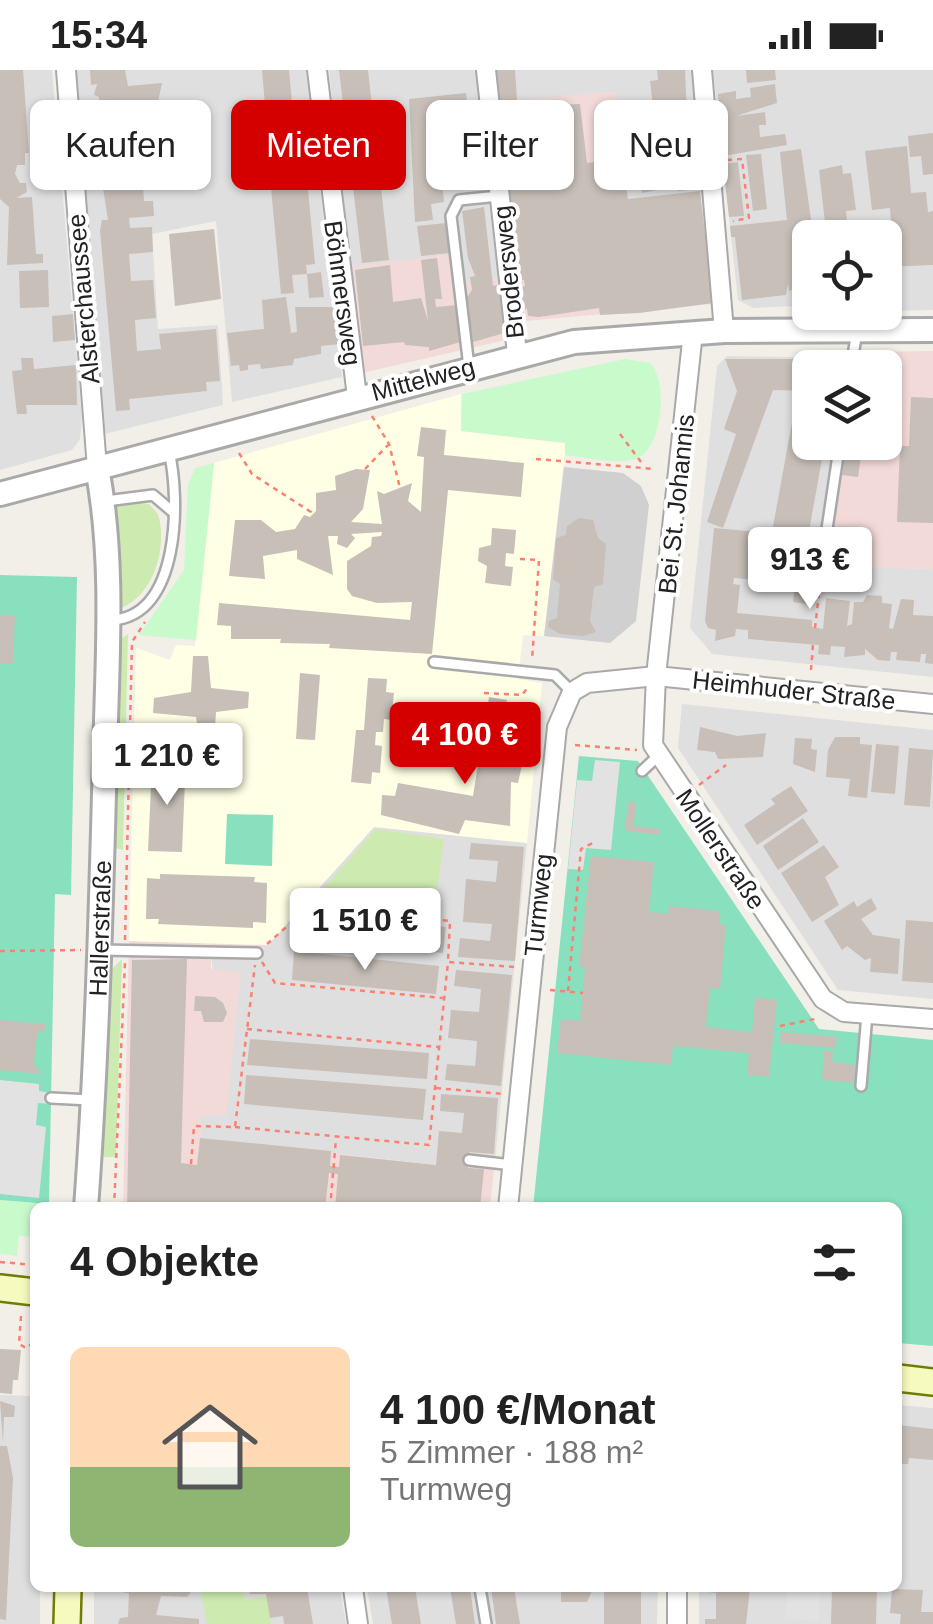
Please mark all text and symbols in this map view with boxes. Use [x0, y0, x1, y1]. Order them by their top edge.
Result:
text: 15:34 [50, 14, 147, 56]
chip: Kaufen [30, 100, 211, 190]
chip: Mieten [231, 100, 406, 190]
chip: Filter [426, 100, 574, 190]
chip: Neu [594, 100, 728, 190]
street label: Brodersweg [487, 204, 529, 340]
street label: Alsterchaussee [62, 213, 104, 385]
street label: Böhmersweg [319, 219, 367, 367]
map controls [792, 220, 902, 460]
button: locate [792, 220, 902, 330]
button: layers [792, 350, 902, 460]
street label: Mittelweg [368, 352, 478, 406]
street label: Bei St. Johannis [653, 413, 699, 595]
pin: 913 € [740, 527, 880, 612]
text: 913 € [770, 541, 850, 577]
street label: Heimhuder Straße [691, 665, 897, 715]
pin: 4 100 € [373, 702, 557, 787]
text: 4 100 € [412, 716, 518, 752]
pin: 1 210 € [75, 723, 259, 808]
text: 1 210 € [114, 737, 220, 773]
street label: Mollerstraße [671, 784, 771, 914]
street label: Turmweg [519, 852, 557, 958]
street label: Hallerstraße [84, 860, 116, 997]
pin: 1 510 € [273, 888, 457, 973]
text: 1 510 € [312, 902, 418, 938]
icon: filters [807, 1235, 862, 1290]
text: 4 Objekte [70, 1238, 259, 1285]
text: 4 100 €/Monat [380, 1386, 655, 1433]
icon: home [150, 1387, 270, 1507]
text: 5 Zimmer · 188 m² [380, 1434, 643, 1470]
text: Turmweg [380, 1471, 512, 1507]

